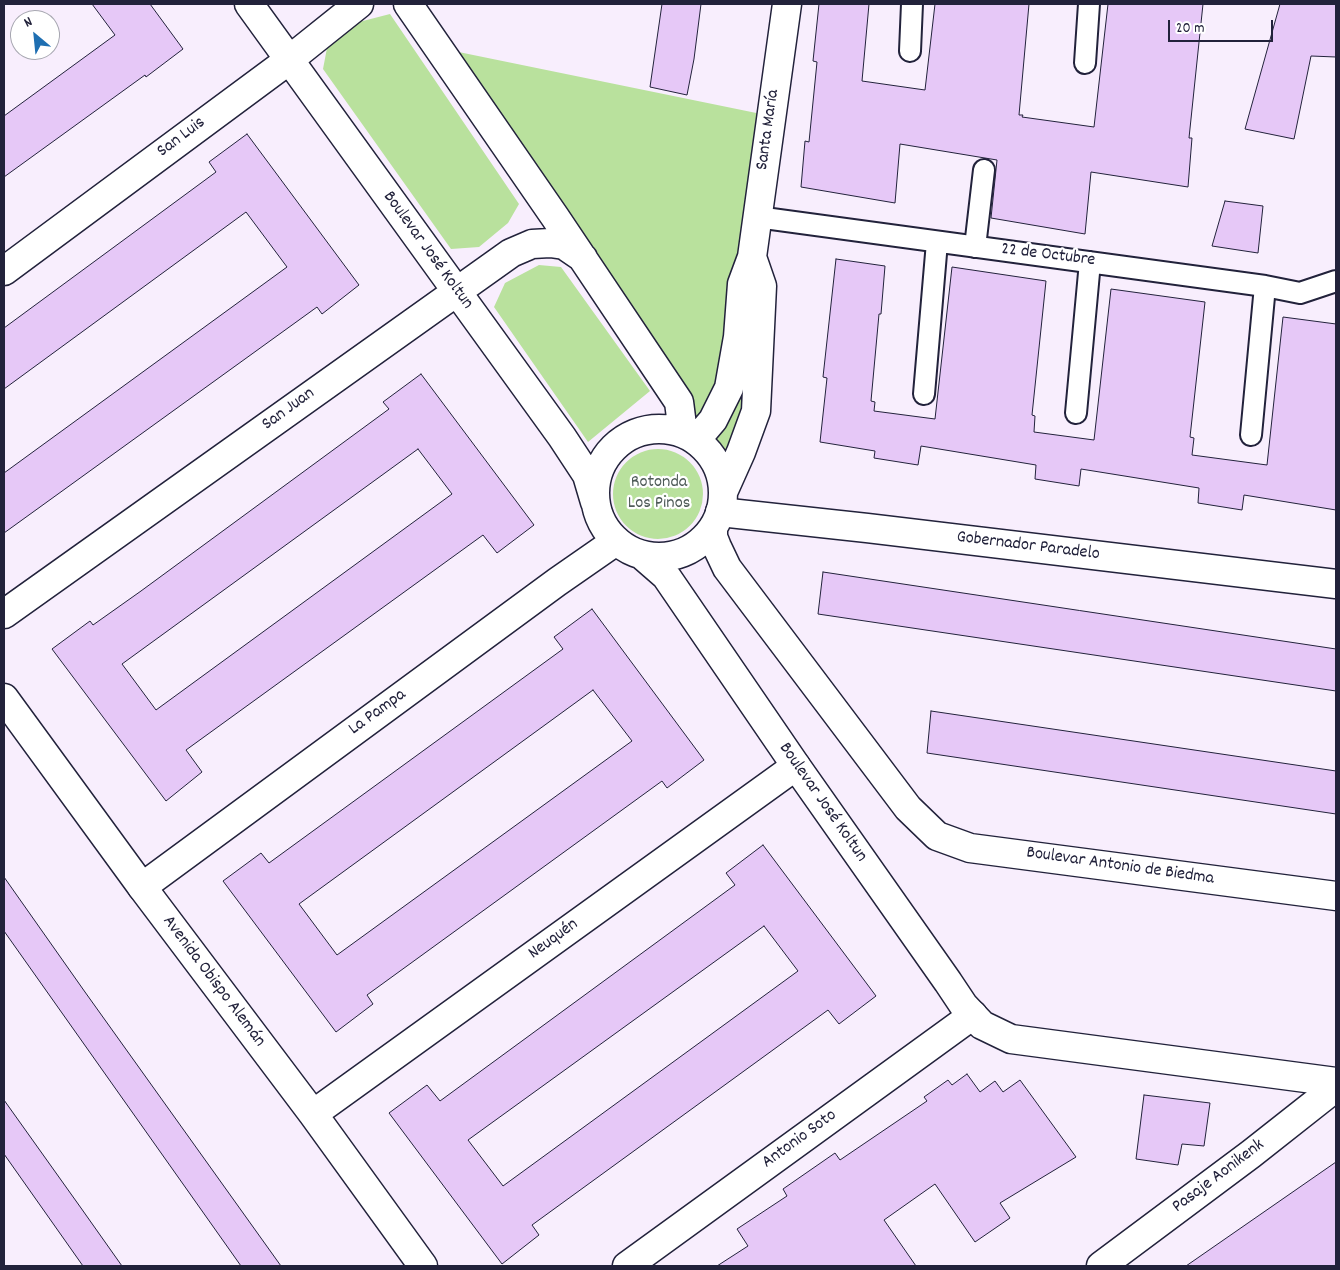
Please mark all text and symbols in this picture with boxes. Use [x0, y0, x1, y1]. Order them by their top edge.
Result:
north arrow [10, 10, 60, 60]
scale bar [1170, 10, 1275, 42]
text: N [21, 12, 36, 33]
text: 20 m [1176, 18, 1204, 40]
street label: Santa María [753, 88, 785, 172]
street label: San Luis [154, 113, 210, 163]
street label: Boulevar José Koltun [377, 188, 477, 314]
street label: 22 de Octubre [1000, 240, 1096, 272]
street label: San Juan [258, 384, 320, 436]
park label: Rotonda Los Pinos [628, 473, 690, 516]
street label: Gobernador Paradelo [955, 528, 1101, 566]
street label: La Pampa [345, 685, 411, 741]
street label: Boulevar José Koltun [773, 739, 871, 867]
street label: Boulevar Antonio de Biedma [1025, 843, 1215, 891]
street label: Avenida Obispo Alemán [157, 912, 269, 1052]
street label: Neuquén [525, 915, 583, 965]
street label: Antonio Soto [758, 1106, 842, 1174]
street label: Pasaje Aonikenk [1169, 1135, 1269, 1219]

